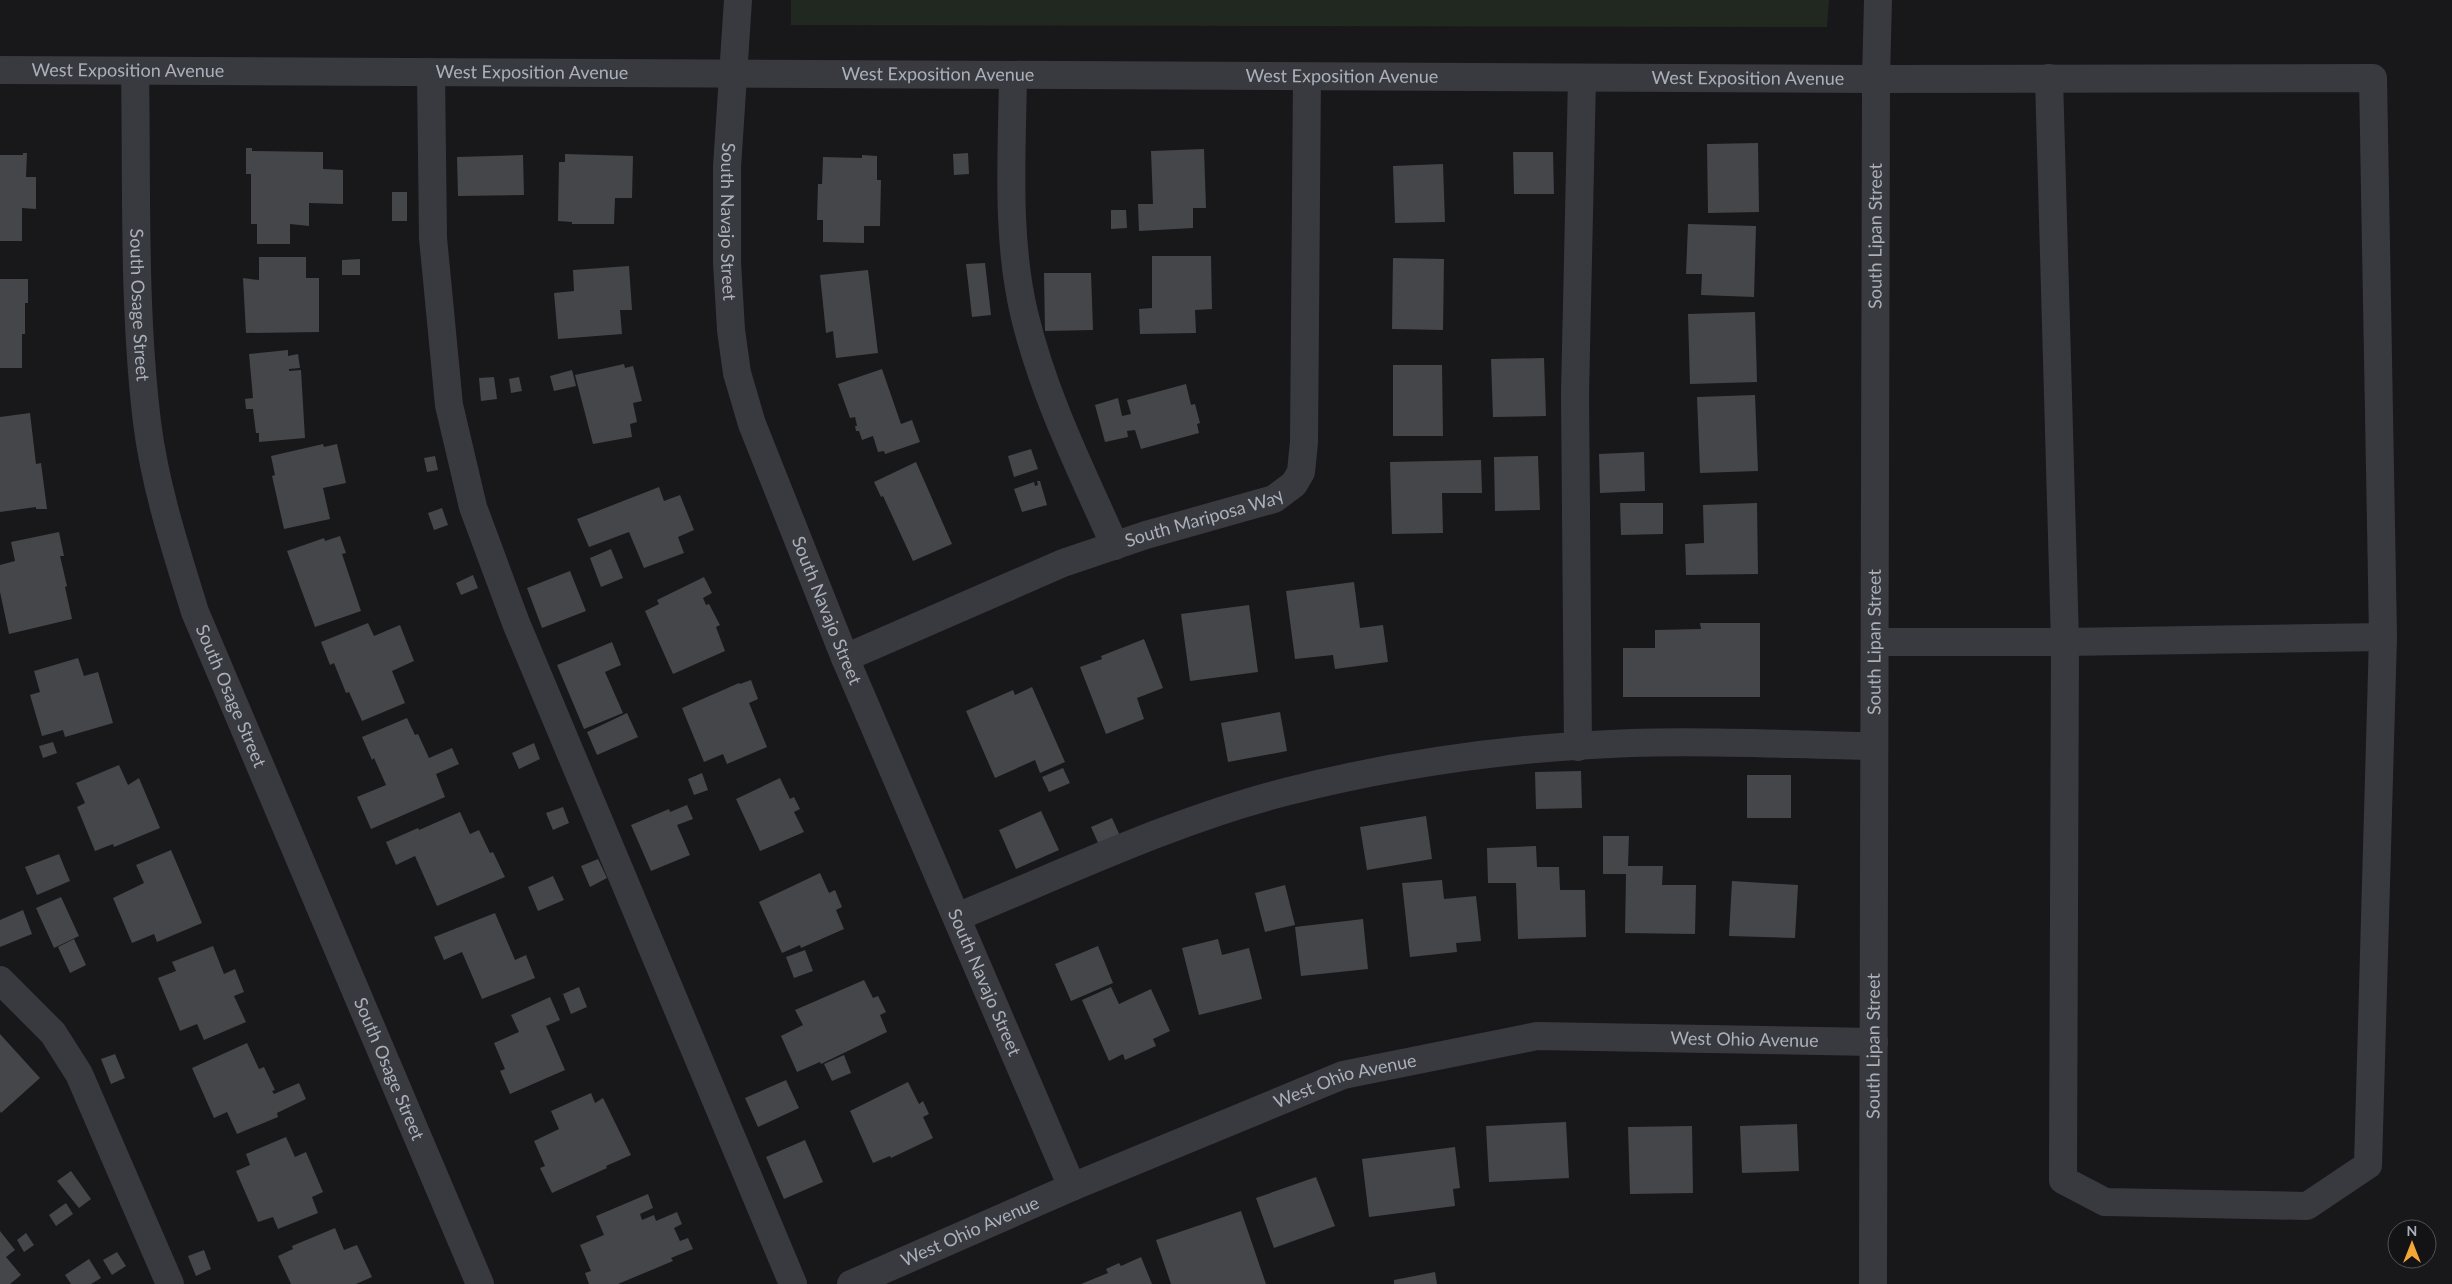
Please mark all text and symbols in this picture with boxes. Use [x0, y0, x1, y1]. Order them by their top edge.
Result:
street label: West Exposition Avenue [32, 58, 224, 81]
street label: West Exposition Avenue [436, 60, 628, 83]
street label: West Exposition Avenue [842, 62, 1034, 85]
street label: West Exposition Avenue [1246, 64, 1438, 87]
street label: West Exposition Avenue [1652, 66, 1844, 89]
street label: South Navajo Street [717, 142, 741, 302]
street label: South Lipan Street [1863, 163, 1886, 309]
street label: South Osage Street [126, 228, 155, 383]
street label: South Mariposa Way [1122, 483, 1288, 551]
street label: South Navajo Street [788, 533, 867, 688]
street label: South Lipan Street [1862, 569, 1885, 715]
street label: South Osage Street [192, 621, 272, 771]
street label: South Navajo Street [944, 905, 1027, 1060]
street label: South Lipan Street [1861, 973, 1884, 1119]
street label: South Osage Street [350, 994, 430, 1144]
street label: West Ohio Avenue [1670, 1026, 1819, 1051]
street label: West Ohio Avenue [1270, 1049, 1418, 1112]
street label: West Ohio Avenue [897, 1191, 1042, 1271]
north arrow [2387, 1219, 2437, 1269]
text: N [2407, 1222, 2417, 1239]

